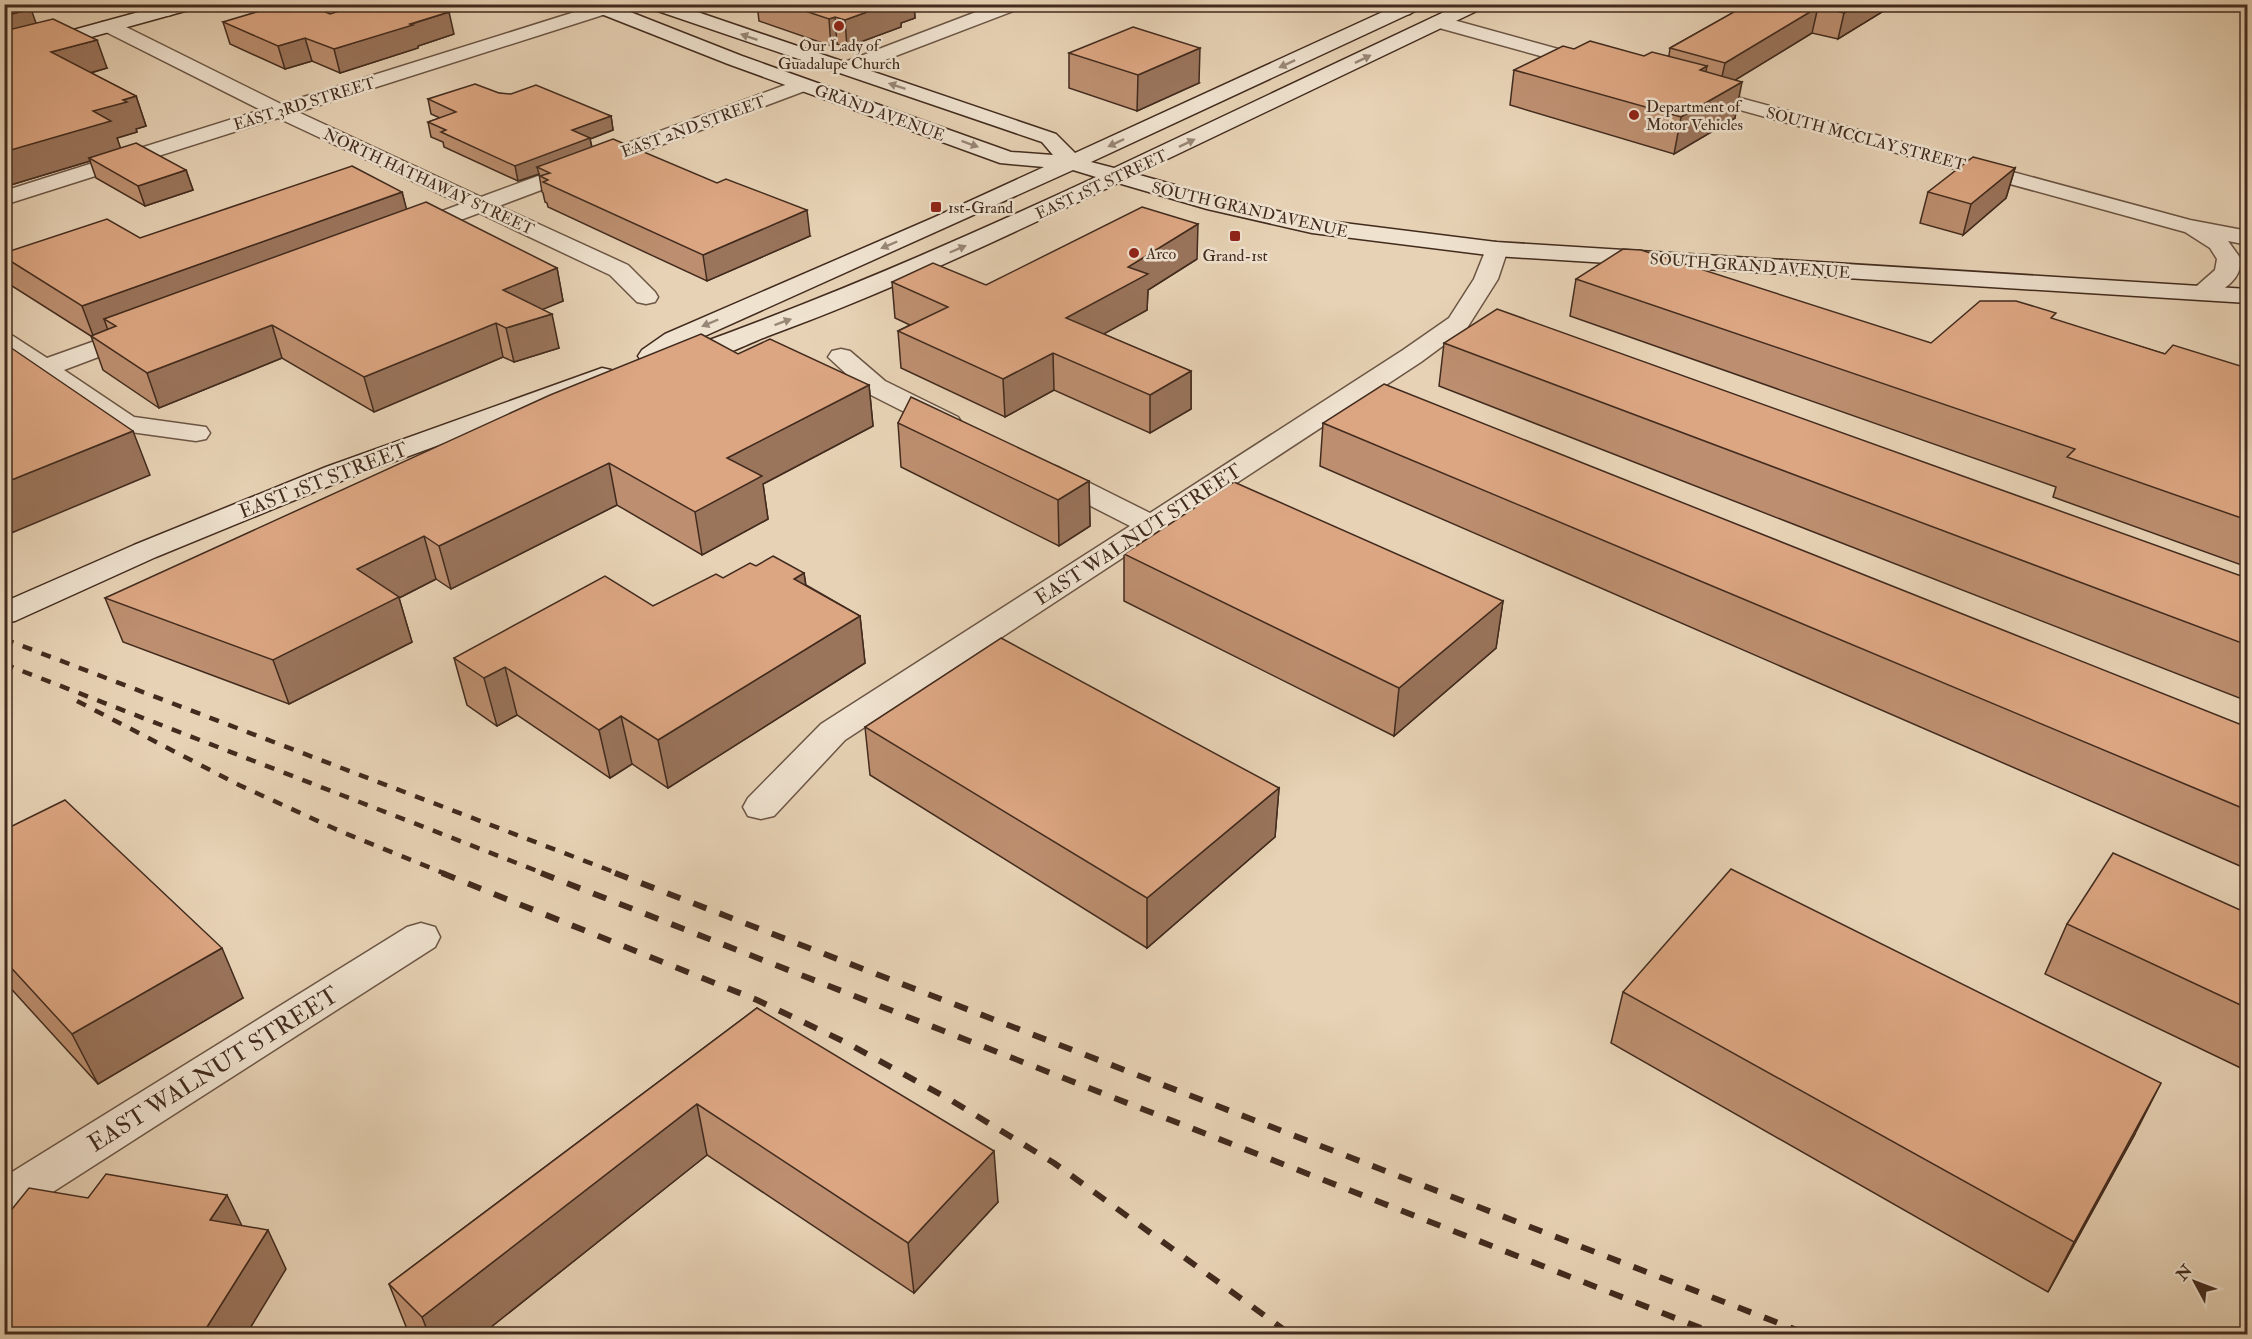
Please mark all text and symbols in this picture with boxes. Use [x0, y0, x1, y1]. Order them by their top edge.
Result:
marker: Our Lady of Guadalupe Church [832, 19, 846, 33]
one-way arrow [740, 31, 758, 41]
place label: Our Lady of Guadalupe Church [778, 36, 901, 75]
one-way arrow [1355, 54, 1372, 63]
one-way arrow [1278, 60, 1295, 69]
street label: EAST 3RD STREET [231, 73, 378, 135]
street label: GRAND AVENUE [812, 80, 947, 146]
one-way arrow [888, 81, 906, 91]
street label: EAST 2ND STREET [619, 92, 768, 162]
place label: Department of Motor Vehicles [1646, 97, 1743, 135]
street label: SOUTH MCCLAY STREET [1764, 103, 1968, 175]
marker: Department of Motor Vehicles [1627, 108, 1641, 122]
street label: NORTH HATHAWAY STREET [320, 124, 537, 240]
one-way arrow [1107, 138, 1125, 148]
one-way arrow [1179, 138, 1196, 147]
one-way arrow [961, 140, 979, 150]
street label: EAST 1ST STREET [1032, 146, 1170, 224]
street label: SOUTH GRAND AVENUE [1150, 178, 1350, 242]
place label: 1st-Grand [948, 198, 1013, 218]
marker: 1st-Grand [929, 200, 943, 214]
marker: Grand-1st [1228, 229, 1242, 243]
one-way arrow [880, 241, 897, 250]
one-way arrow [950, 244, 968, 254]
place label: Arco [1145, 244, 1176, 264]
marker: Arco [1127, 246, 1141, 260]
place label: Grand-1st [1202, 246, 1268, 266]
street label: SOUTH GRAND AVENUE [1649, 249, 1851, 283]
one-way arrow [774, 316, 792, 326]
one-way arrow [700, 318, 718, 328]
street label: EAST 1ST STREET [235, 437, 411, 524]
street label: EAST WALNUT STREET [1030, 458, 1246, 611]
street label: EAST WALNUT STREET [82, 979, 344, 1159]
north arrow [2165, 1252, 2225, 1312]
text: N [2172, 1260, 2197, 1286]

